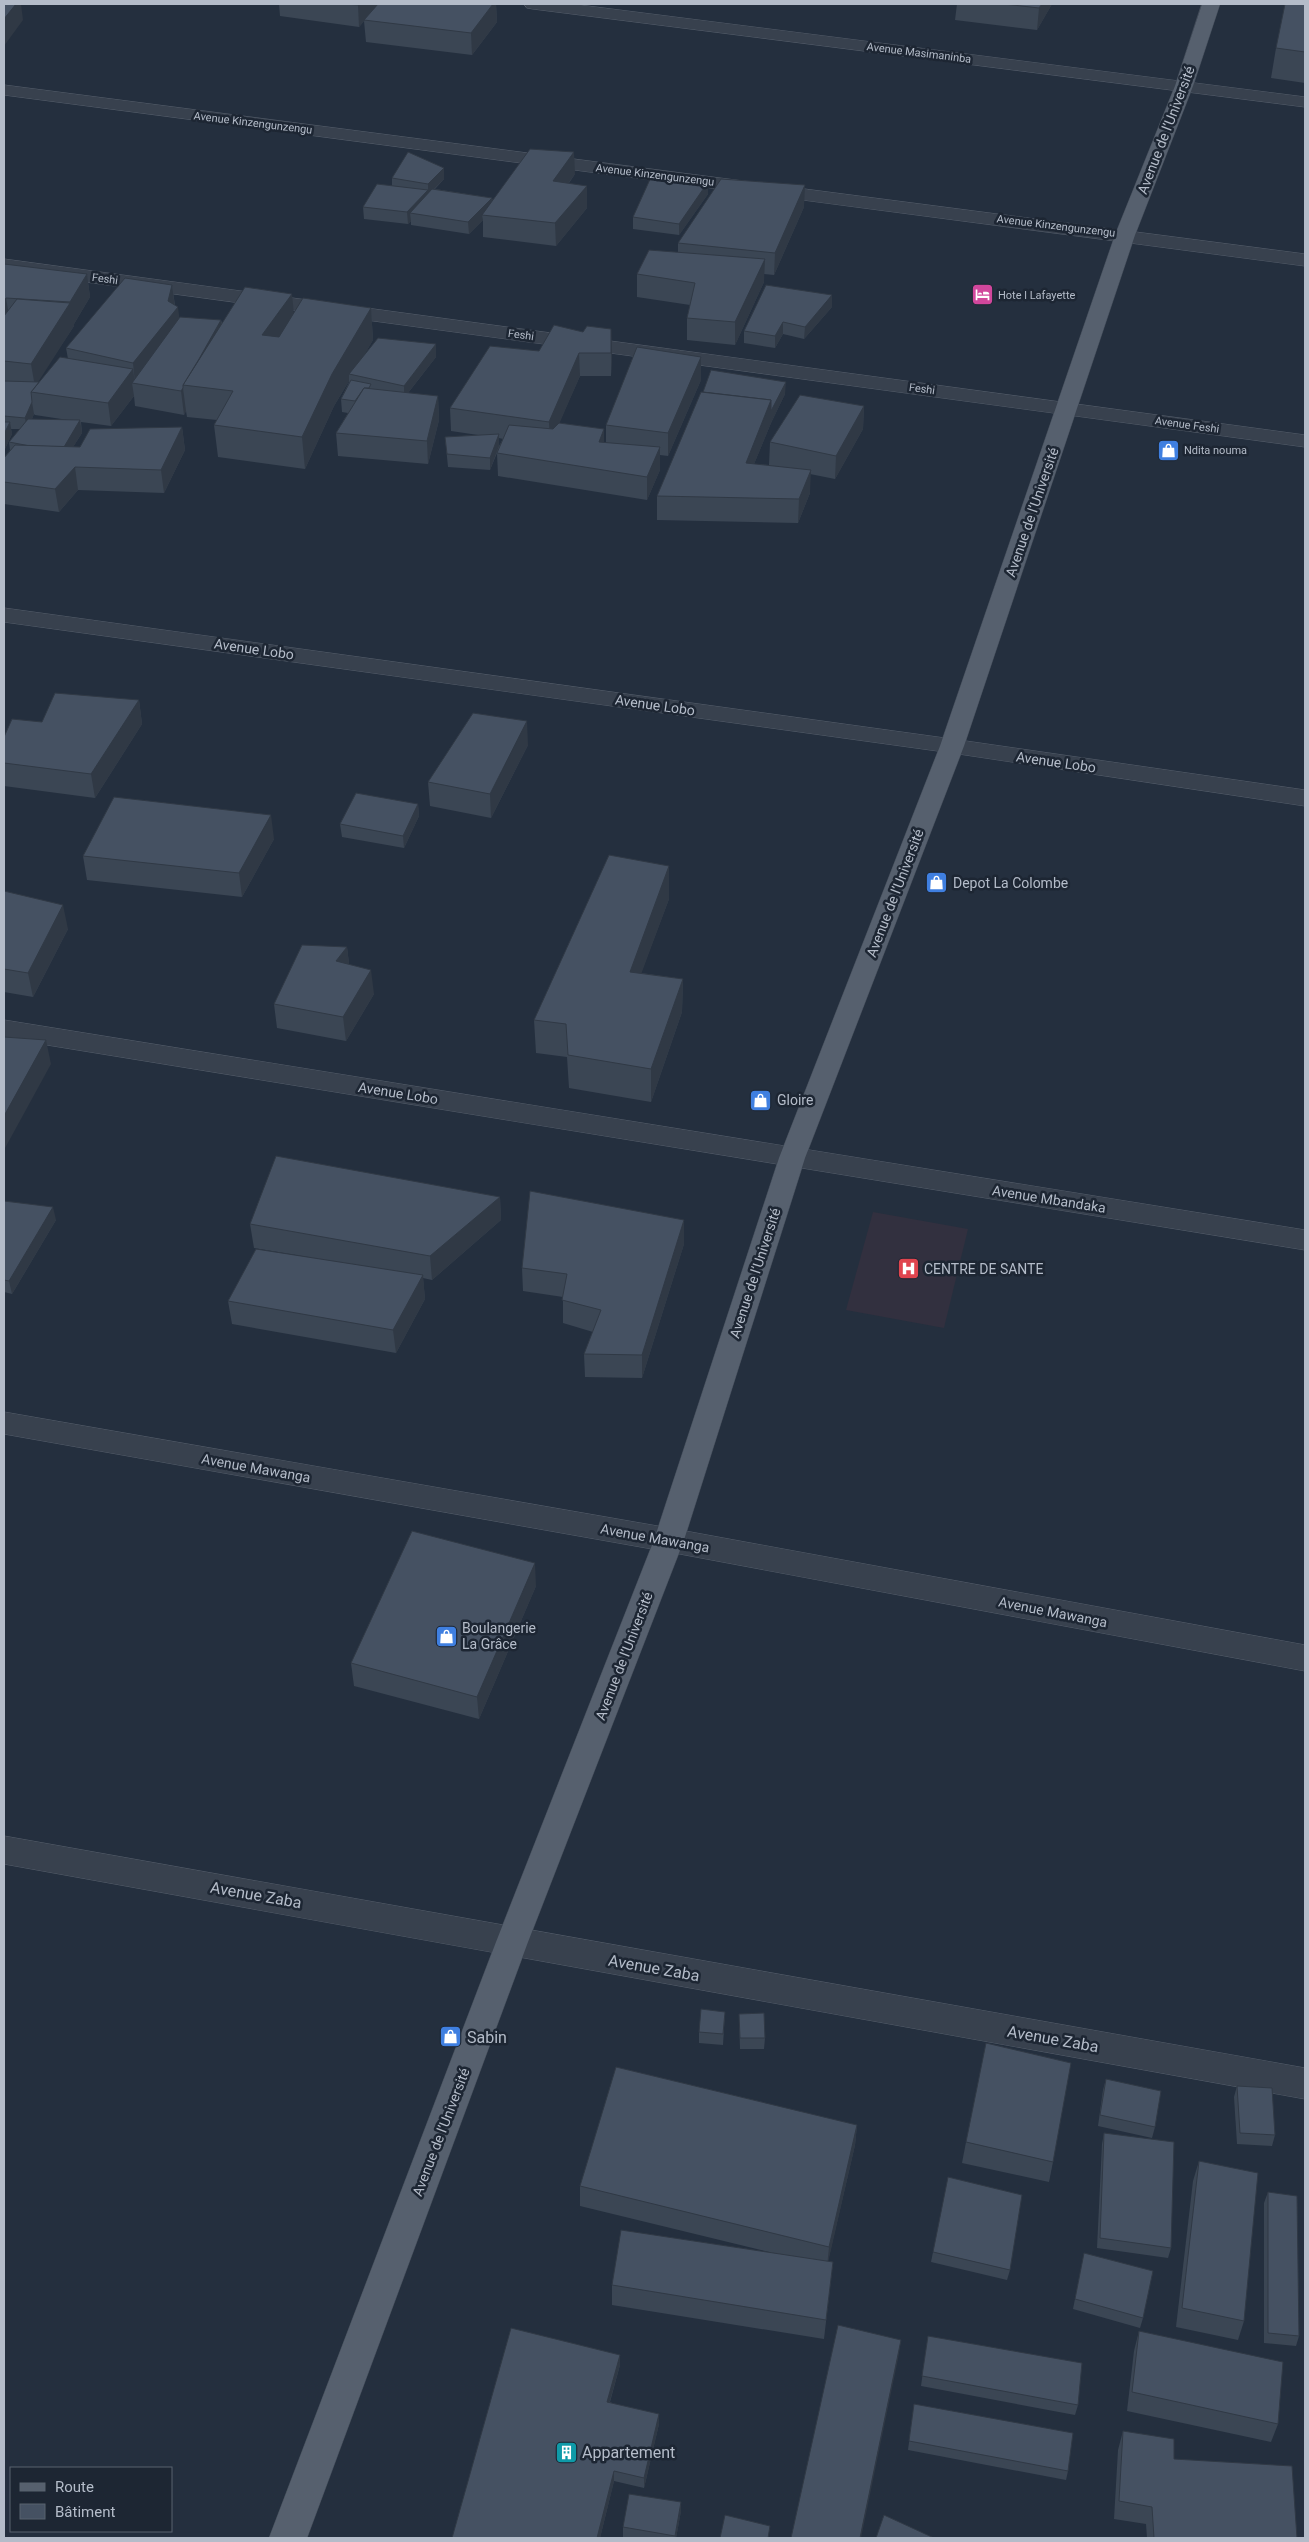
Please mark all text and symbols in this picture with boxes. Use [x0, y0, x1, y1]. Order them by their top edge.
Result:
street label: Avenue Masimaninba [866, 40, 972, 66]
street label: Avenue de l’Université [1134, 64, 1198, 196]
street label: Avenue Kinzengunzengu [193, 109, 313, 137]
street label: Avenue Kinzengunzengu [595, 161, 715, 189]
street label: Avenue Kinzengunzengu [996, 212, 1116, 240]
street label: Feshi [91, 271, 119, 287]
hotel icon: Hote l Lafayette [970, 283, 994, 307]
place label: Hote l Lafayette [998, 289, 1075, 302]
street label: Feshi [507, 327, 535, 343]
street label: Feshi [908, 381, 936, 397]
street label: Avenue Feshi [1154, 414, 1220, 436]
shop icon: Ndita nouma [1156, 438, 1180, 462]
place label: Ndita nouma [1184, 444, 1247, 457]
street label: Avenue de l’Université [1002, 445, 1062, 579]
street label: Avenue Lobo [213, 635, 295, 663]
street label: Avenue Lobo [614, 691, 696, 719]
street label: Avenue Lobo [1015, 748, 1097, 776]
street label: Avenue de l’Université [863, 827, 927, 959]
shop icon: Depot La Colombe [925, 871, 949, 895]
place label: Depot La Colombe [953, 875, 1068, 891]
street label: Avenue Lobo [357, 1079, 439, 1107]
shop icon: Gloire [749, 1088, 773, 1112]
place label: Gloire [777, 1092, 813, 1108]
street label: Avenue Mbandaka [991, 1182, 1107, 1216]
street label: Avenue de l’Université [726, 1206, 784, 1340]
hospital icon: CENTRE DE SANTE [896, 1257, 920, 1281]
place label: CENTRE DE SANTE [924, 1261, 1043, 1277]
street label: Avenue Mawanga [200, 1451, 312, 1485]
street label: Avenue Mawanga [599, 1521, 711, 1555]
street label: Avenue de l’Université [592, 1590, 656, 1722]
street label: Avenue Mawanga [997, 1594, 1109, 1630]
place label: Boulangerie La Grâce [462, 1620, 536, 1652]
shop icon: Boulangerie La Grâce [434, 1624, 458, 1648]
street label: Avenue Zaba [209, 1878, 303, 1912]
street label: Avenue Zaba [607, 1951, 701, 1985]
street label: Avenue Zaba [1006, 2022, 1100, 2056]
shop icon: Sabin [439, 2025, 463, 2049]
place label: Sabin [467, 2028, 507, 2047]
street label: Avenue de l’Université [409, 2066, 473, 2198]
building icon: Appartement [554, 2440, 578, 2464]
place label: Appartement [582, 2443, 675, 2462]
legend [10, 2467, 172, 2532]
text: Route [55, 2478, 94, 2496]
text: Bâtiment [55, 2503, 115, 2521]

